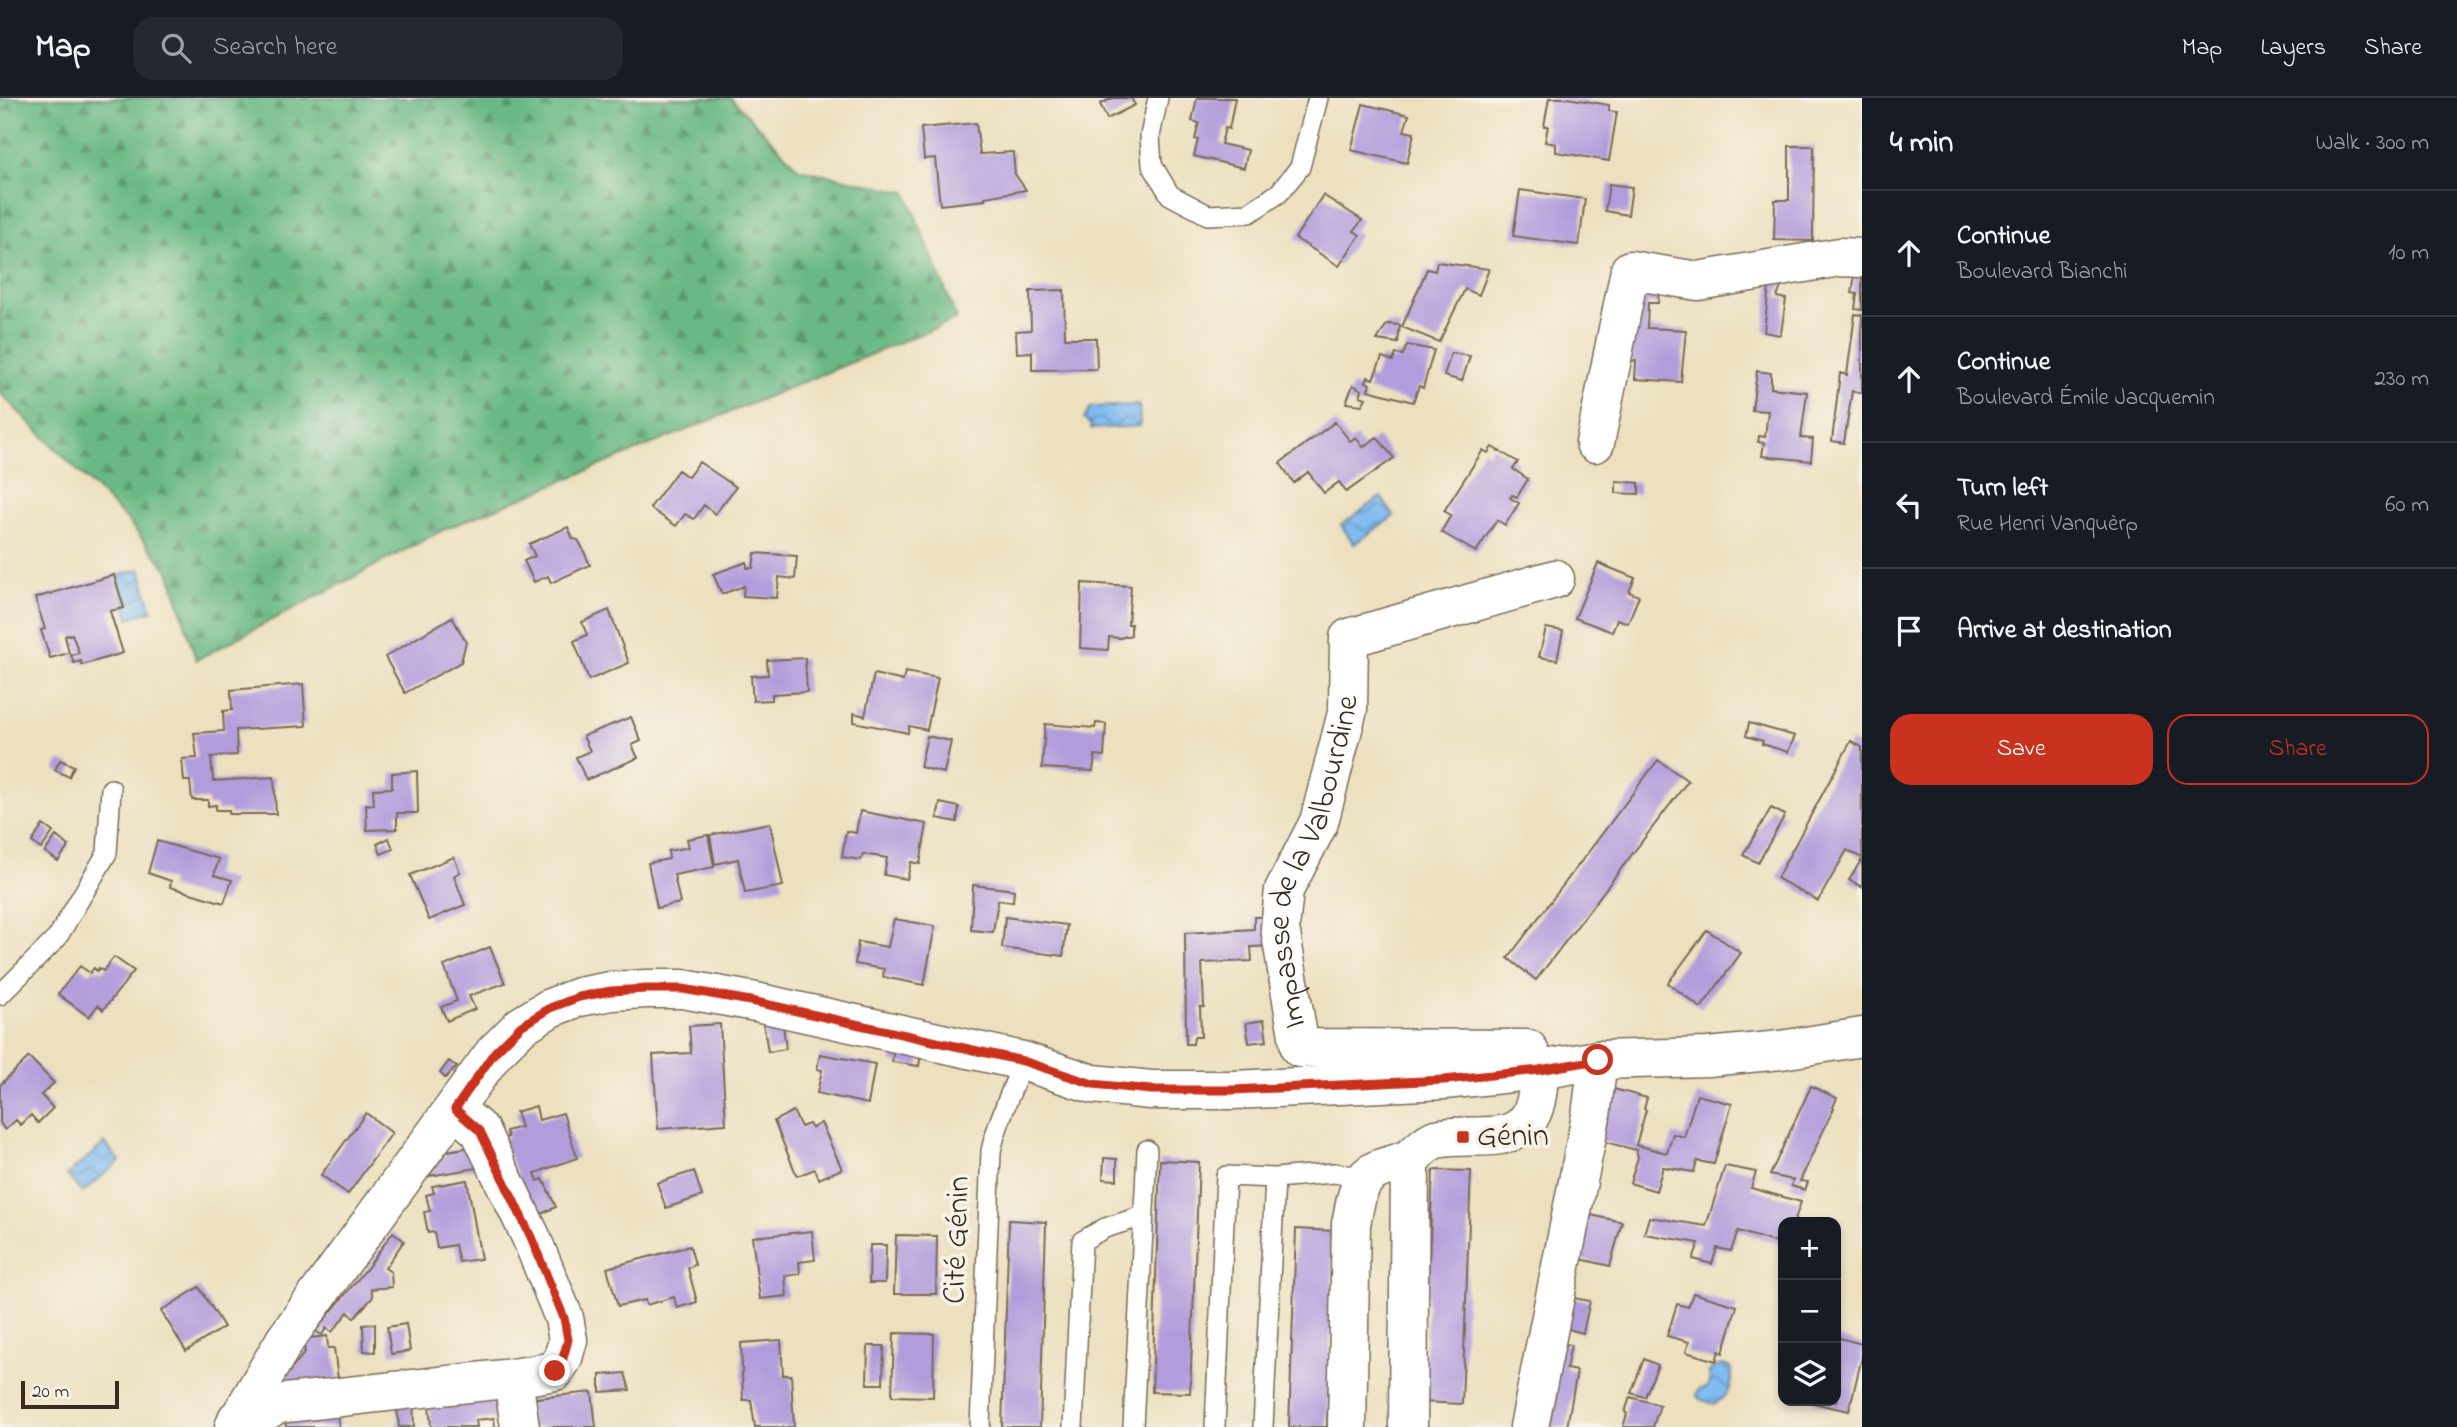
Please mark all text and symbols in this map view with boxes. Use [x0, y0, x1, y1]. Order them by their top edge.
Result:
search box [133, 17, 623, 80]
text: Map [35, 24, 91, 72]
icon: search [157, 29, 195, 67]
text: Search here [213, 29, 337, 67]
text: Map [2182, 31, 2222, 66]
text: Layers [2260, 31, 2326, 66]
text: Share [2364, 31, 2422, 66]
text: 4 min [1890, 122, 1953, 166]
text: Walk · 300 m [2315, 127, 2429, 160]
text: Continue [1957, 218, 2050, 256]
icon: ahead [1890, 234, 1928, 272]
text: 10 m [2388, 237, 2429, 270]
text: Boulevard Bianchi [1957, 256, 2127, 289]
text: Continue [1957, 344, 2050, 382]
icon: ahead [1890, 360, 1928, 398]
text: 230 m [2375, 363, 2429, 396]
text: Boulevard Émile Jacquemin [1957, 382, 2215, 415]
text: Turn left [1957, 470, 2048, 508]
icon: left [1890, 486, 1928, 524]
text: 60 m [2385, 489, 2429, 522]
text: Rue Henri Vanquèrp [1957, 508, 2138, 541]
icon: arrive [1890, 612, 1928, 650]
text: Arrive at destination [1957, 612, 2172, 650]
street label: Impasse de la Valbourdine [1256, 695, 1372, 1032]
button: Save [1890, 714, 2153, 785]
button: Share [2167, 714, 2429, 785]
route start [1582, 1044, 1613, 1075]
place label: Génin [1477, 1114, 1549, 1161]
marker: Génin [1455, 1129, 1471, 1145]
street label: Cité Génin [932, 1175, 984, 1305]
map controls [1778, 1217, 1841, 1406]
button: + [1778, 1217, 1841, 1280]
button: − [1778, 1280, 1841, 1343]
button: layers [1778, 1343, 1841, 1406]
route end [539, 1355, 570, 1386]
scale bar [21, 1378, 119, 1410]
text: 20 m [32, 1379, 69, 1406]

